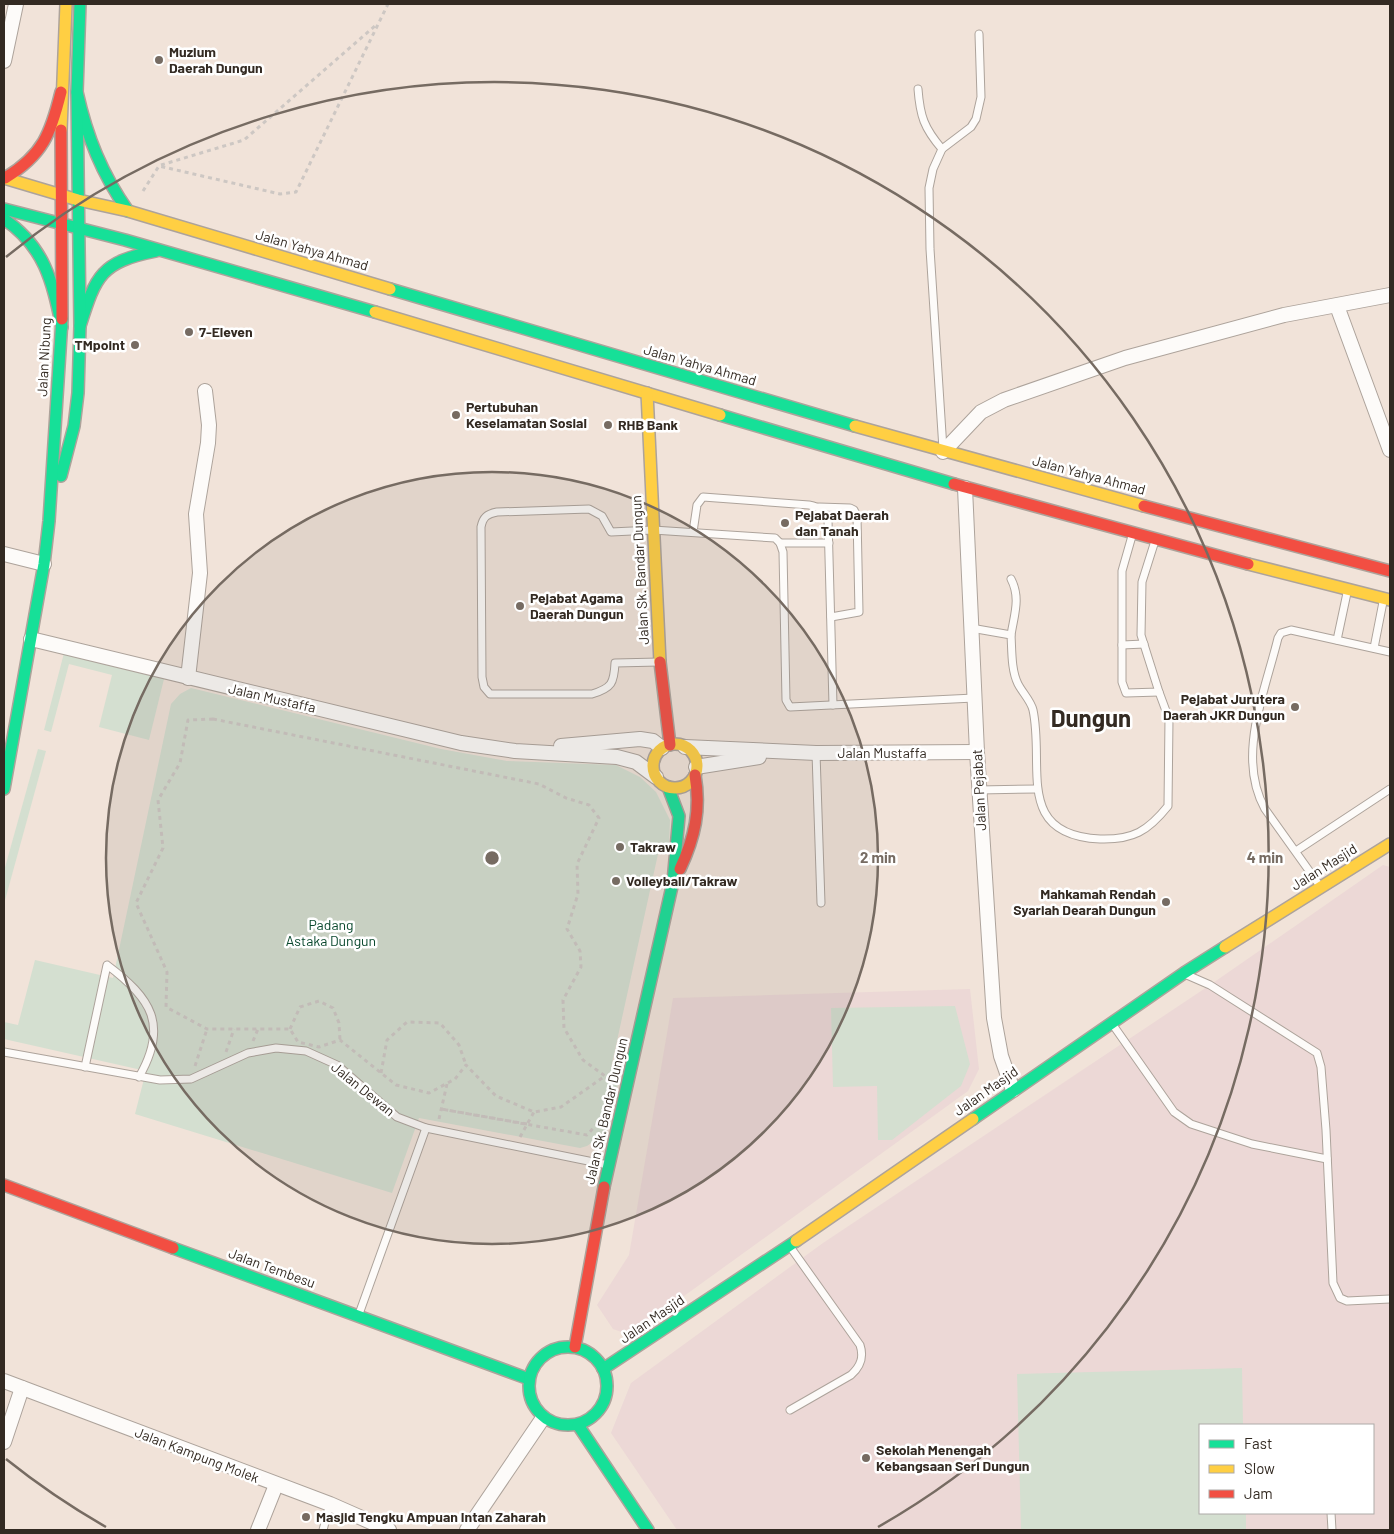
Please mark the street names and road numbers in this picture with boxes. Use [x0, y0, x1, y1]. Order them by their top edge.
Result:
street label: Jalan Yahya Ahmad [254, 225, 370, 274]
street label: Jalan Nibung [33, 317, 54, 397]
street label: Jalan Yahya Ahmad [642, 340, 758, 389]
street label: Jalan Yahya Ahmad [1031, 451, 1148, 498]
street label: Jalan Sk. Bandar Dungun [627, 495, 652, 645]
street label: Jalan Mustaffa [227, 679, 318, 716]
street label: Jalan Mustaffa [837, 744, 927, 761]
street label: Jalan Pejabat [968, 749, 989, 831]
street label: Jalan Masjid [1288, 840, 1360, 894]
street label: Jalan Sk. Bandar Dungun [580, 1036, 631, 1186]
street label: Jalan Dewan [328, 1058, 398, 1119]
street label: Jalan Masjid [950, 1062, 1021, 1119]
street label: Jalan Tembesu [226, 1244, 318, 1291]
street label: Jalan Masjid [616, 1291, 687, 1346]
street label: Jalan Kampung Molek [133, 1423, 262, 1486]

